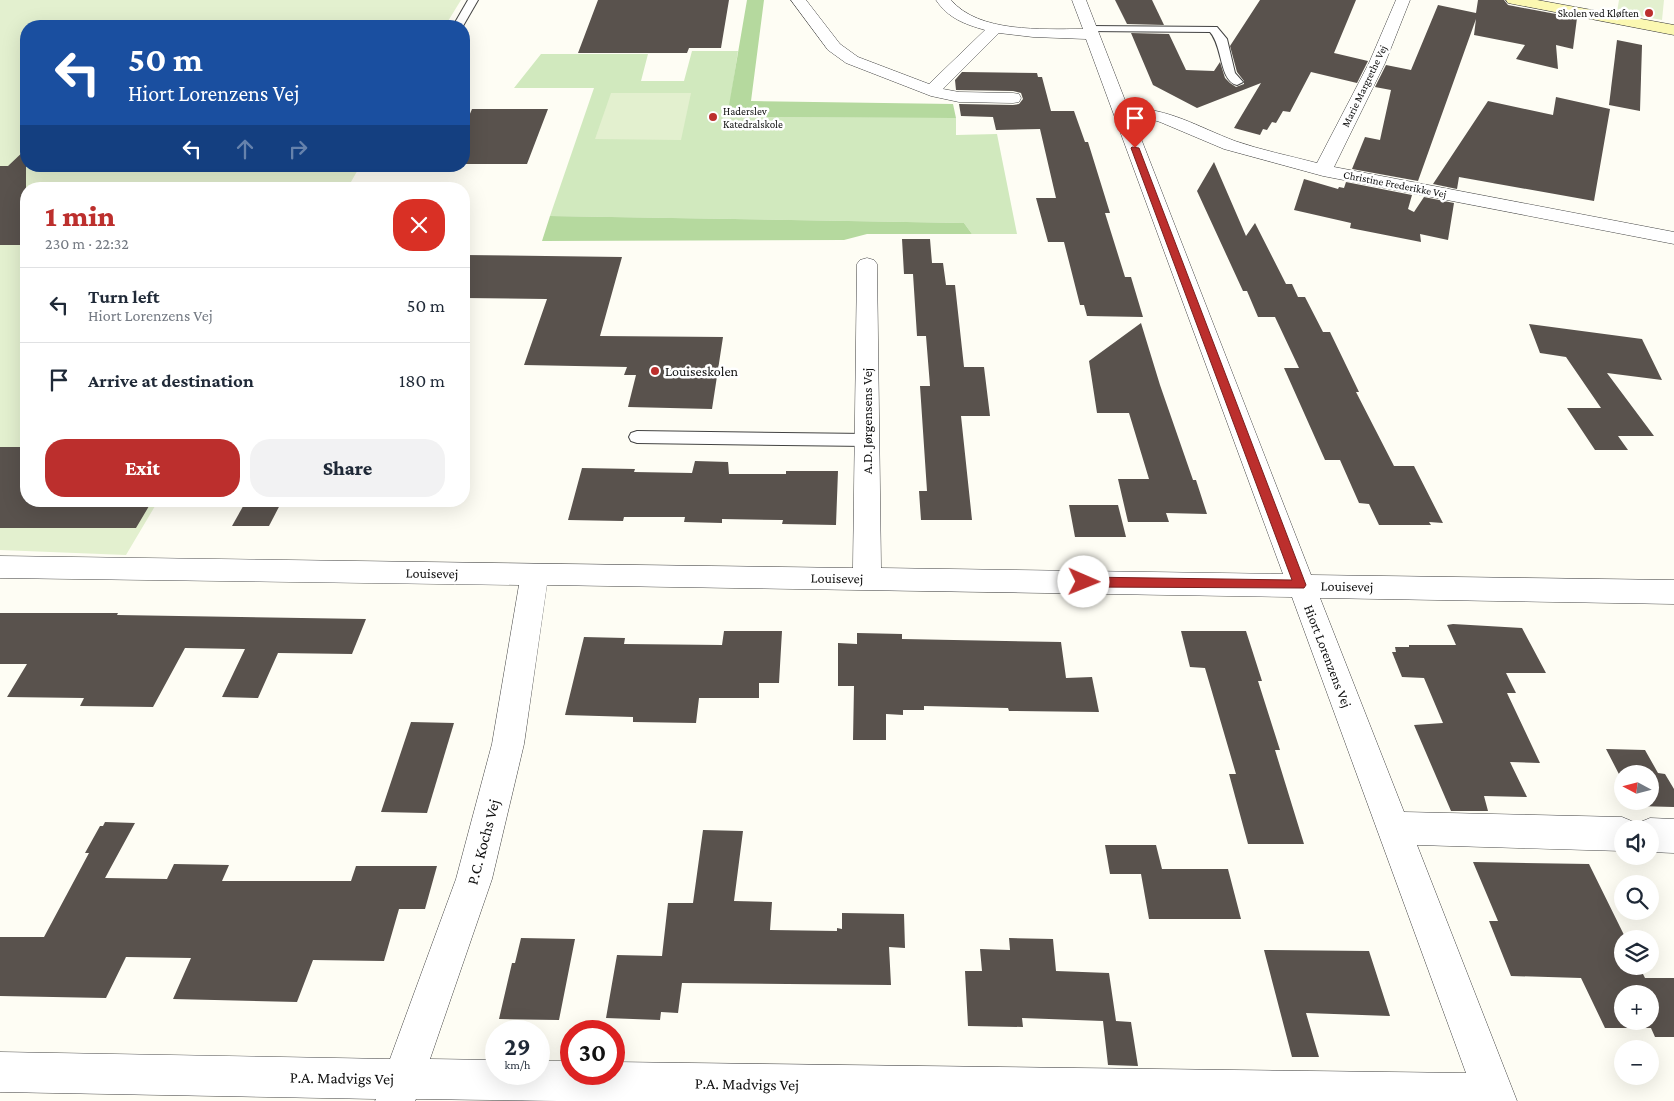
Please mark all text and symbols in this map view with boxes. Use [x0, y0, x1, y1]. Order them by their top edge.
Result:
place label: Skolen ved Kløften [1558, 7, 1639, 19]
marker: Skolen ved Kløften [1643, 7, 1655, 19]
icon: left [45, 40, 110, 105]
text: 50 m [128, 40, 203, 79]
street label: Marie Margrethe Vej [1339, 43, 1390, 129]
text: Hiort Lorenzens Vej [128, 81, 299, 106]
pin [1114, 97, 1156, 148]
icon: arrive [1121, 104, 1149, 132]
place label: Haderslev Katedralskole [723, 105, 783, 130]
marker: Haderslev Katedralskole [707, 111, 719, 123]
icon: left [178, 135, 206, 163]
icon: ahead [231, 135, 259, 163]
icon: right [284, 135, 312, 163]
street label: Christine Frederikke Vej [1342, 168, 1448, 201]
text: 1 min [45, 199, 115, 232]
button: close [393, 199, 445, 251]
text: 230 m · 22:32 [45, 235, 129, 252]
text: Turn left [88, 286, 160, 307]
icon: left [45, 291, 73, 319]
text: 50 m [406, 295, 445, 316]
text: Hiort Lorenzens Vej [88, 307, 213, 324]
place label: Louiseskolen [665, 363, 739, 379]
marker: Louiseskolen [649, 365, 661, 377]
icon: arrive [45, 366, 73, 394]
street label: A.D. Jørgensens Vej [859, 368, 876, 474]
text: Arrive at destination [88, 370, 254, 391]
text: 180 m [399, 370, 445, 391]
button: Exit [45, 439, 240, 497]
button: Share [250, 439, 445, 497]
position arrow [1057, 555, 1109, 607]
street label: Louisevej [406, 565, 458, 582]
street label: Louisevej [811, 570, 863, 587]
street label: Louisevej [1321, 578, 1373, 595]
street label: Hiort Lorenzens Vej [1300, 602, 1355, 710]
north arrow [1614, 765, 1659, 810]
map controls [1614, 765, 1659, 1085]
street label: P.C. Kochs Vej [463, 797, 504, 887]
button: sound [1614, 820, 1659, 865]
button: search [1614, 875, 1659, 920]
button: layers [1614, 930, 1659, 975]
button: + [1614, 985, 1659, 1030]
speed limit sign: 30 [560, 1020, 625, 1085]
text: 29 [504, 1033, 531, 1060]
button: − [1614, 1040, 1659, 1085]
text: km/h [505, 1058, 530, 1072]
street label: P.A. Madvigs Vej [290, 1069, 394, 1088]
street label: P.A. Madvigs Vej [695, 1075, 799, 1094]

